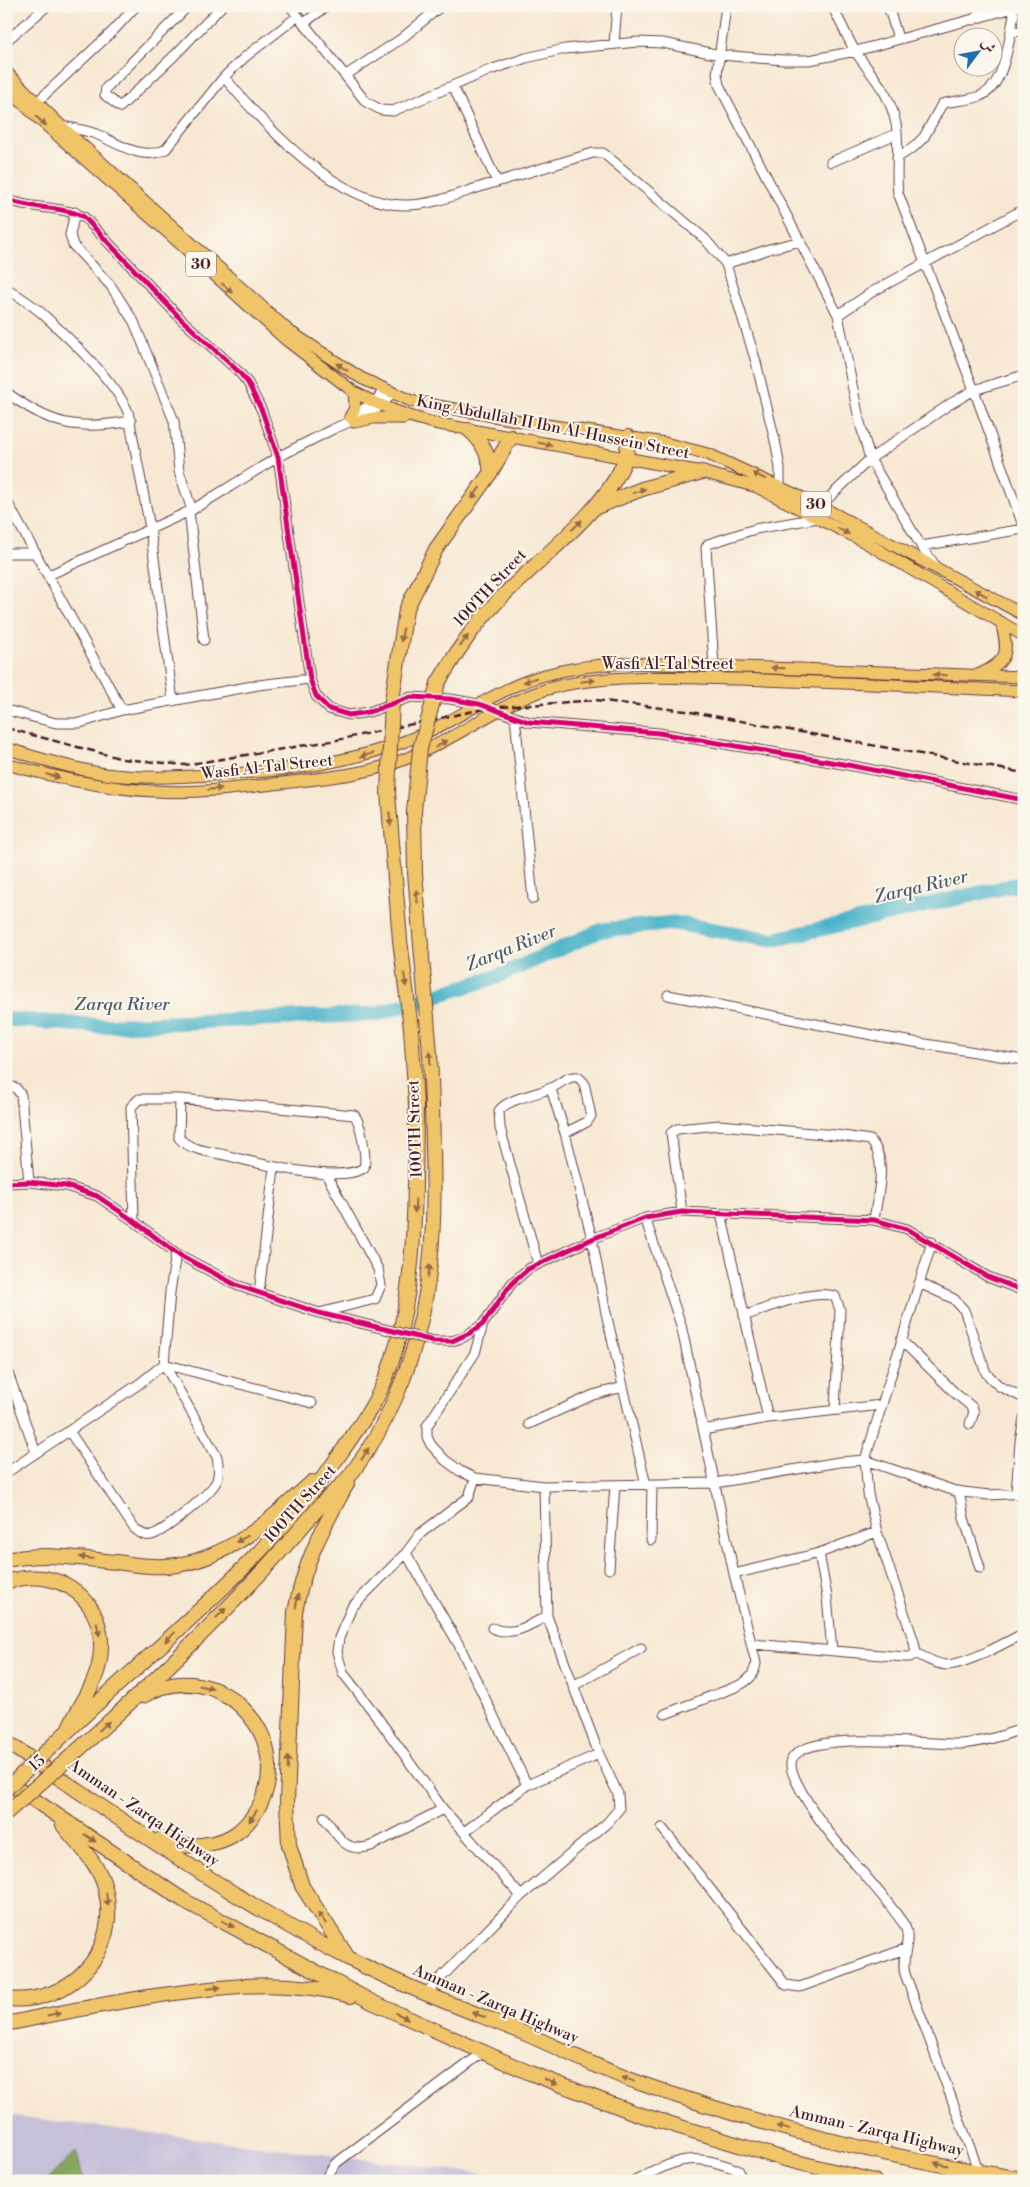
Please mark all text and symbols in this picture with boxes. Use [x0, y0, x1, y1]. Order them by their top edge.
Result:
north arrow [952, 28, 1002, 78]
text: ش [977, 35, 1000, 56]
one-way arrow [35, 115, 48, 126]
road number: 30 [186, 252, 216, 276]
one-way arrow [221, 282, 234, 293]
one-way arrow [335, 362, 348, 372]
street label: King Abdullah II Ibn Al-Hussein Street [415, 391, 691, 463]
one-way arrow [537, 440, 553, 448]
one-way arrow [752, 472, 767, 481]
one-way arrow [470, 486, 481, 499]
one-way arrow [631, 487, 646, 494]
road number: 30 [801, 492, 831, 516]
one-way arrow [570, 519, 582, 531]
one-way arrow [835, 527, 850, 535]
street label: 100TH Street [449, 545, 531, 631]
one-way arrow [973, 589, 988, 597]
one-way arrow [397, 628, 405, 644]
one-way arrow [459, 634, 469, 648]
street label: Wasfi Al-Tal Street [601, 654, 734, 674]
one-way arrow [769, 664, 785, 672]
one-way arrow [932, 670, 948, 678]
one-way arrow [522, 676, 537, 684]
one-way arrow [581, 677, 597, 685]
one-way arrow [434, 739, 447, 748]
street label: Wasfi Al-Tal Street [199, 750, 334, 784]
one-way arrow [359, 751, 374, 759]
one-way arrow [46, 773, 61, 781]
one-way arrow [207, 785, 223, 793]
one-way arrow [386, 811, 394, 827]
water label: Zarqa River [872, 865, 970, 909]
one-way arrow [412, 888, 420, 904]
water label: Zarqa River [462, 919, 560, 977]
one-way arrow [401, 973, 409, 989]
water label: Zarqa River [74, 993, 170, 1016]
one-way arrow [425, 1050, 433, 1066]
street label: 100TH Street [403, 1079, 427, 1179]
one-way arrow [410, 1198, 418, 1214]
one-way arrow [425, 1263, 433, 1279]
one-way arrow [360, 1448, 369, 1461]
street label: 100TH Street [260, 1460, 341, 1547]
one-way arrow [235, 1535, 250, 1543]
one-way arrow [77, 1554, 93, 1562]
one-way arrow [293, 1593, 301, 1609]
one-way arrow [215, 1608, 227, 1620]
one-way arrow [95, 1621, 103, 1637]
one-way arrow [164, 1631, 176, 1643]
one-way arrow [198, 1683, 213, 1691]
one-way arrow [98, 1721, 111, 1732]
street label: 15 [25, 1750, 50, 1776]
street label: Amman - Zarqa Highway [64, 1754, 224, 1871]
one-way arrow [284, 1755, 292, 1771]
one-way arrow [248, 1809, 258, 1823]
one-way arrow [83, 1833, 97, 1842]
one-way arrow [103, 1891, 111, 1907]
one-way arrow [317, 1911, 327, 1925]
one-way arrow [220, 1920, 235, 1928]
street label: Amman - Zarqa Highway [409, 1960, 582, 2048]
one-way arrow [207, 1984, 223, 1992]
one-way arrow [46, 2010, 62, 2018]
one-way arrow [471, 2011, 486, 2019]
one-way arrow [395, 2012, 409, 2020]
one-way arrow [621, 2074, 635, 2082]
one-way arrow [544, 2078, 558, 2086]
street label: Amman - Zarqa Highway [787, 2101, 966, 2161]
one-way arrow [775, 2123, 790, 2131]
one-way arrow [934, 2160, 949, 2168]

